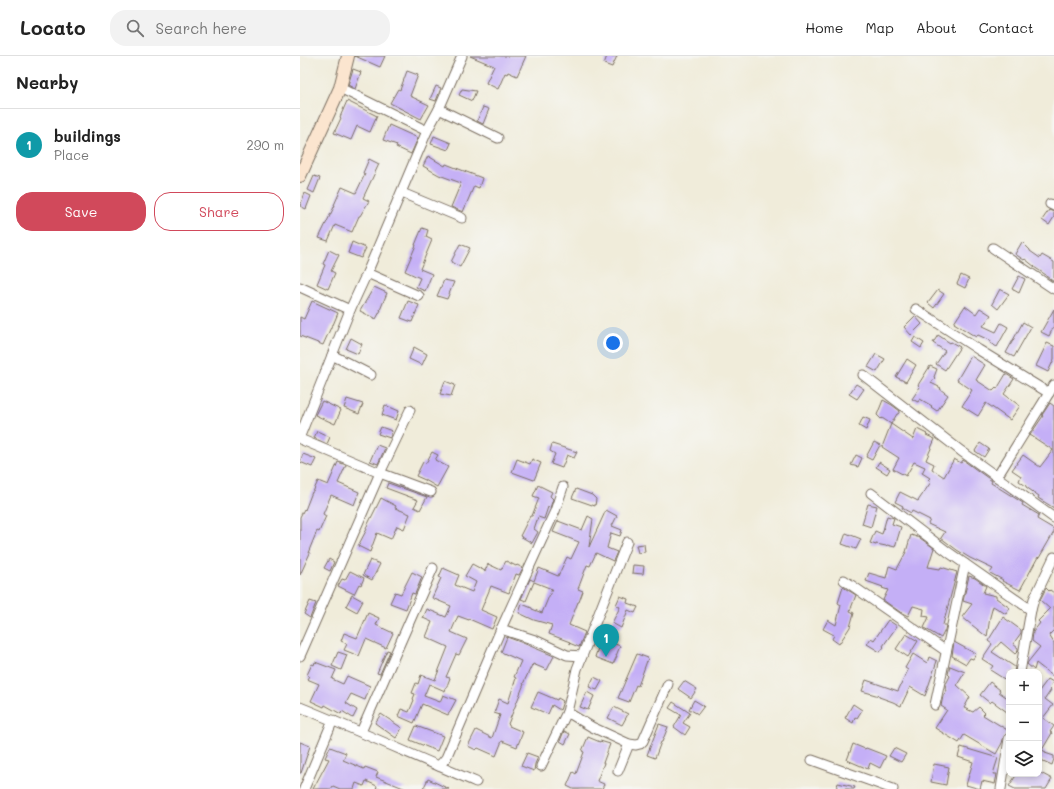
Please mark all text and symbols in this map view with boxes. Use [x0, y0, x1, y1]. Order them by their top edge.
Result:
search box [110, 10, 390, 46]
text: Locato [20, 15, 86, 40]
icon: search [124, 17, 146, 39]
text: Search here [156, 18, 247, 38]
text: Home [805, 18, 843, 37]
text: Map [865, 18, 894, 37]
text: About [916, 18, 957, 37]
text: Contact [979, 18, 1034, 37]
text: Nearby [16, 71, 78, 93]
text: buildings [54, 126, 121, 146]
text: 1 [26, 136, 32, 153]
text: 290 m [247, 136, 284, 153]
text: Place [54, 146, 89, 163]
button: Save [16, 192, 146, 231]
button: Share [154, 192, 284, 231]
your location [603, 333, 623, 353]
pin: 1 [593, 624, 619, 657]
map controls [1006, 669, 1042, 777]
button: + [1006, 669, 1042, 705]
button: − [1006, 705, 1042, 741]
button: layers [1006, 741, 1042, 777]

